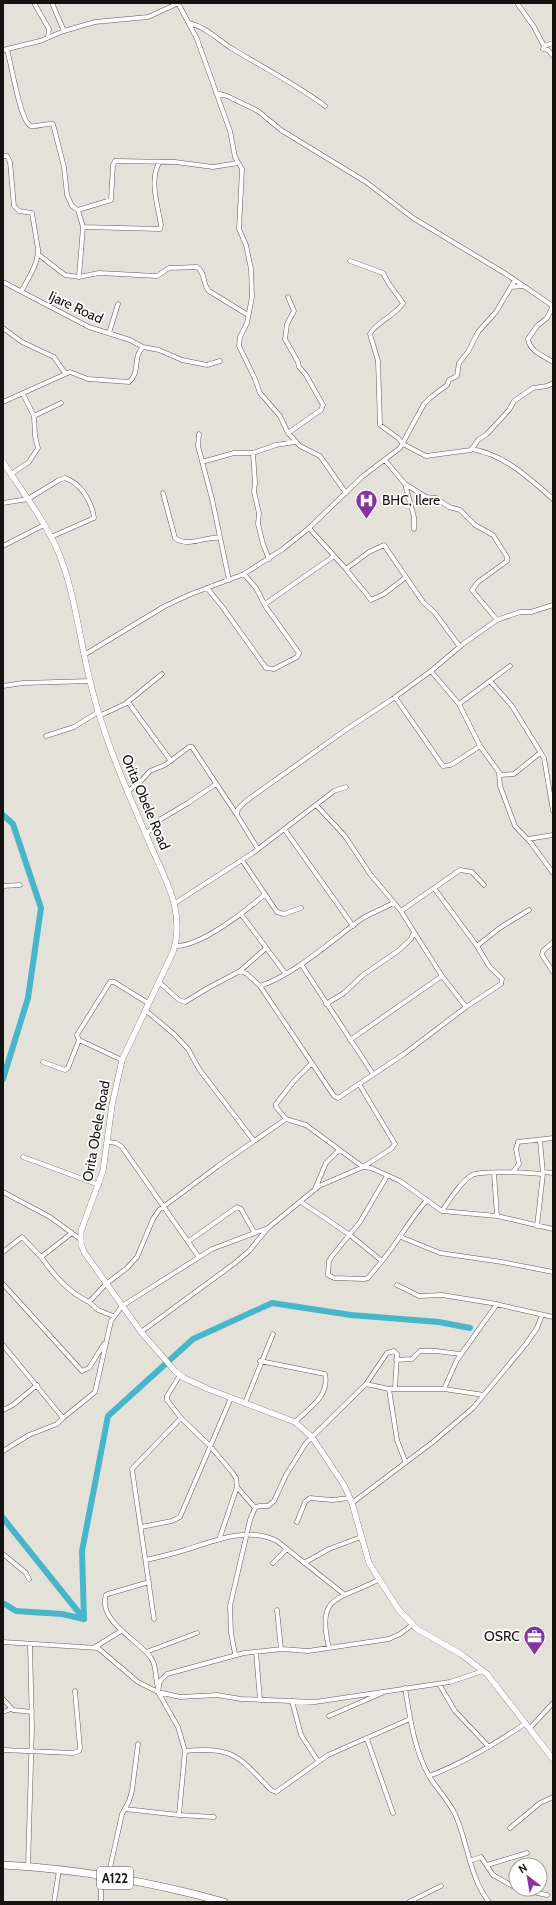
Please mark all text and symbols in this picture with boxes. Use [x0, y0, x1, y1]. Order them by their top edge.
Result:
street label: Ijare Road [46, 287, 106, 327]
hospital icon: BHC, Ilere [354, 487, 380, 520]
place label: BHC, Ilere [382, 491, 440, 509]
street label: Orita Obele Road [118, 751, 174, 853]
street label: Orita Obele Road [78, 1079, 114, 1183]
office icon: OSRC [522, 1623, 548, 1656]
place label: OSRC [484, 1627, 520, 1645]
north arrow [508, 1857, 548, 1897]
text: N [516, 1860, 530, 1876]
road number: A122 [97, 1867, 133, 1889]

